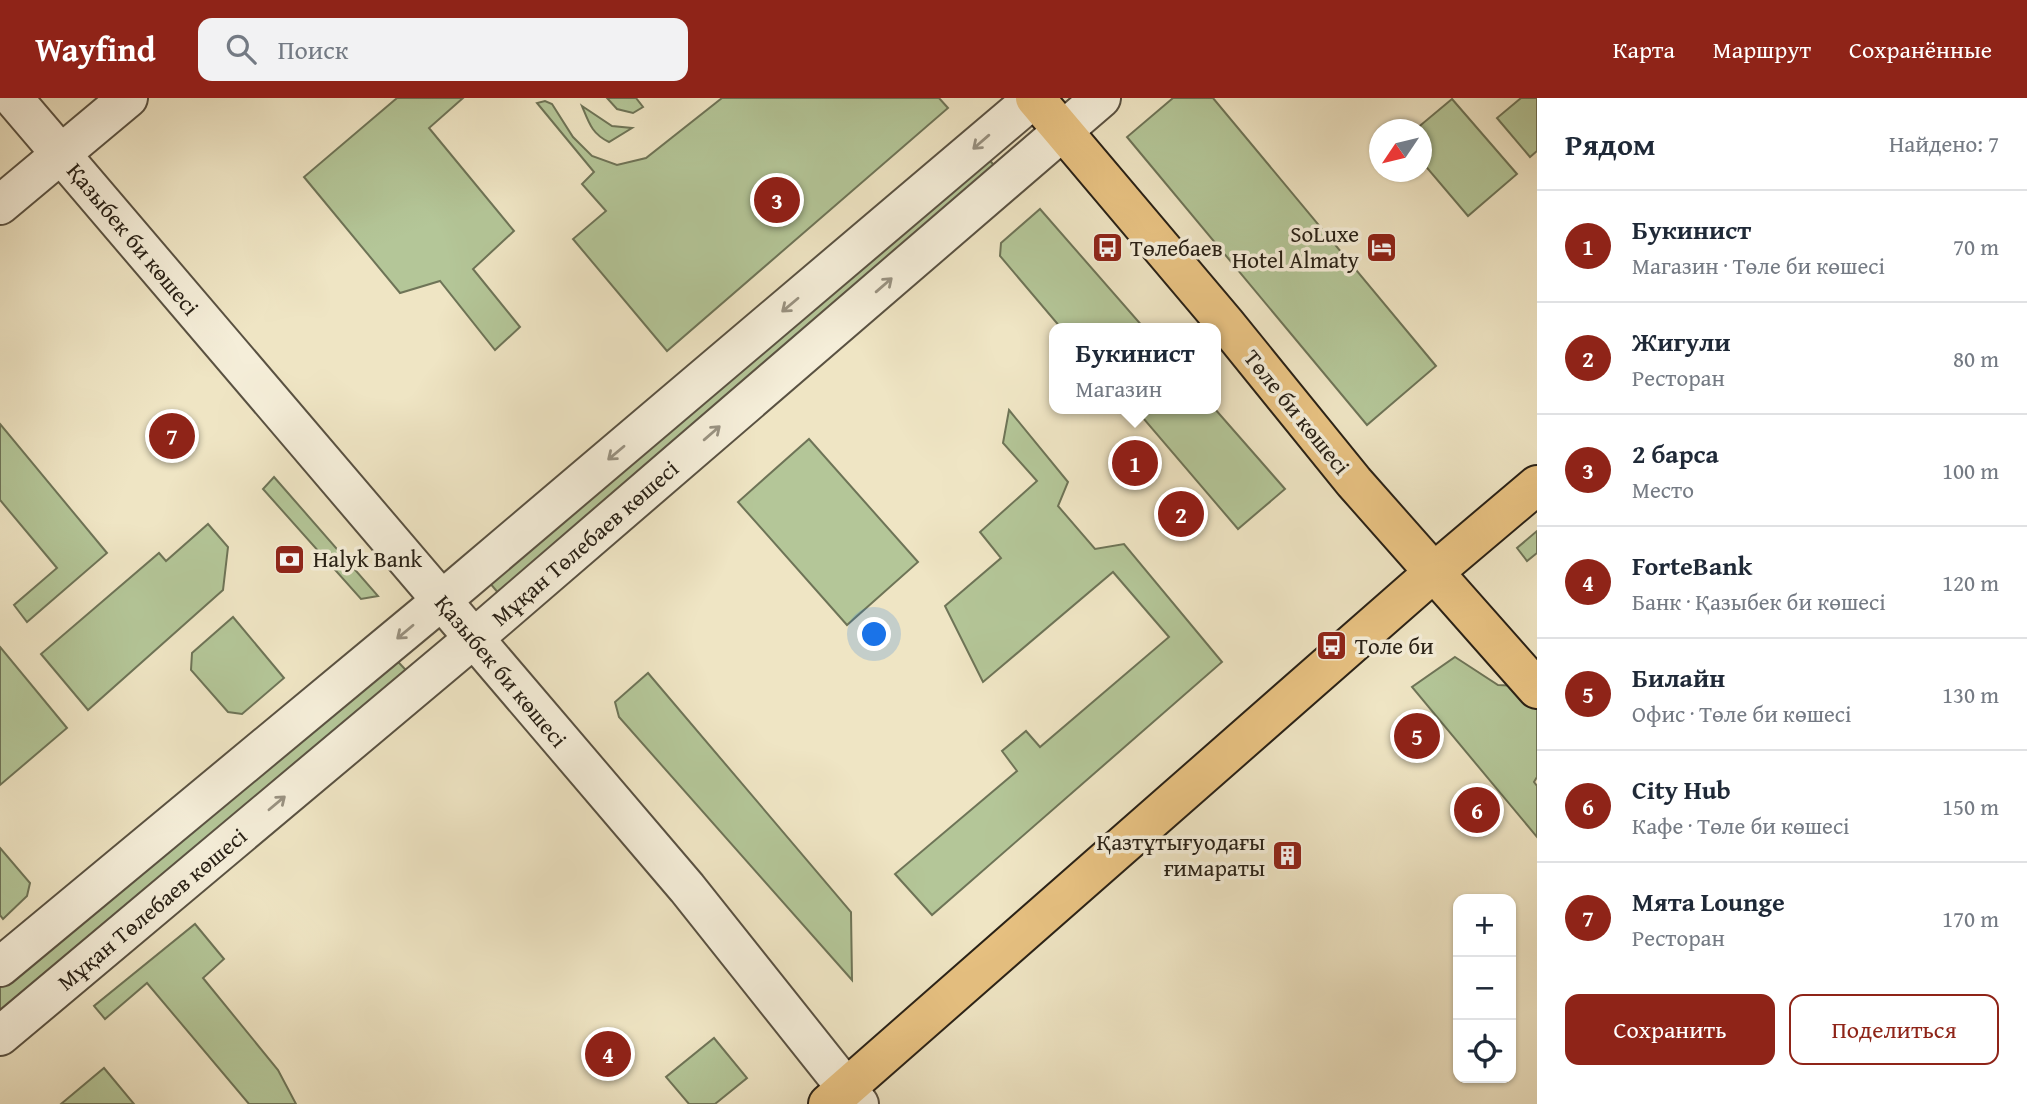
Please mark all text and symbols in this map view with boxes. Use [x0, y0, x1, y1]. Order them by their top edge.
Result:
search box [198, 18, 688, 81]
text: Wayfind [35, 25, 156, 73]
icon: search [222, 30, 260, 68]
text: Поиск [278, 30, 348, 69]
text: Карта [1613, 32, 1675, 67]
text: Маршрут [1713, 32, 1811, 67]
text: Сохранённые [1849, 32, 1992, 67]
north arrow [1369, 119, 1432, 182]
text: Рядом [1565, 122, 1656, 166]
text: Найдено: 7 [1889, 127, 1999, 160]
one-way arrow [973, 134, 991, 150]
street label: Қазыбек би көшесі [60, 155, 207, 322]
pin: 3 [754, 174, 800, 226]
text: Букинист [1632, 210, 1751, 249]
place label: SoLuxe Hotel Almaty [1232, 217, 1360, 276]
hotel icon: SoLuxe Hotel Almaty [1365, 230, 1399, 264]
text: 1 [1582, 230, 1594, 263]
text: 70 m [1953, 230, 1999, 263]
bus stop icon: Төлебаев [1090, 231, 1124, 265]
place label: Төлебаев [1130, 231, 1223, 264]
text: Магазин · Төле би көшесі [1632, 249, 1885, 282]
one-way arrow [875, 277, 893, 293]
one-way arrow [781, 298, 799, 313]
text: Жигули [1632, 322, 1731, 361]
popup [1049, 323, 1221, 414]
text: Букинист [1075, 333, 1195, 372]
street label: Төле би көшесі [1237, 342, 1358, 481]
text: 2 [1582, 342, 1594, 375]
text: 80 m [1953, 342, 1999, 375]
text: Ресторан [1632, 361, 1725, 394]
text: Магазин [1075, 372, 1162, 405]
pin: 7 [149, 410, 195, 462]
one-way arrow [702, 425, 720, 441]
text: 2 барса [1632, 434, 1719, 473]
pin: 1 [1112, 437, 1158, 489]
one-way arrow [608, 445, 626, 461]
street label: Мұқан Төлебаев көшесі [484, 452, 685, 633]
text: 3 [1582, 454, 1594, 487]
text: 100 m [1942, 454, 1999, 487]
text: Место [1632, 473, 1694, 506]
pin: 2 [1158, 488, 1204, 540]
bank icon: Halyk Bank [273, 542, 307, 576]
place label: Halyk Bank [313, 542, 423, 575]
text: ForteBank [1632, 546, 1752, 585]
text: 4 [1582, 566, 1594, 599]
text: 120 m [1942, 566, 1999, 599]
text: Банк · Қазыбек би көшесі [1632, 585, 1886, 618]
street label: Қазыбек би көшесі [428, 587, 575, 754]
your location [857, 617, 891, 651]
one-way arrow [397, 624, 415, 639]
bus stop icon: Толе би [1315, 629, 1349, 663]
place label: Толе би [1355, 629, 1434, 662]
text: Билайн [1632, 658, 1725, 697]
text: 5 [1582, 678, 1594, 711]
text: 130 m [1942, 678, 1999, 711]
text: Офис · Төле би көшесі [1632, 697, 1852, 730]
pin: 5 [1394, 710, 1440, 762]
text: City Hub [1632, 770, 1731, 809]
pin: 6 [1454, 784, 1500, 836]
text: 6 [1582, 790, 1594, 823]
text: 150 m [1942, 790, 1999, 823]
one-way arrow [268, 796, 286, 811]
text: Кафе · Төле би көшесі [1632, 809, 1850, 842]
street label: Мұқан Төлебаев көшесі [50, 819, 254, 998]
place label: Қазтұтығуодағы ғимараты [1097, 825, 1265, 884]
building icon: Қазтұтығуодағы ғимараты [1271, 838, 1305, 872]
text: Мята Lounge [1632, 882, 1785, 921]
map controls [1453, 894, 1516, 1083]
button: + [1453, 894, 1516, 957]
text: 7 [1582, 902, 1594, 935]
text: 170 m [1942, 902, 1999, 935]
text: Ресторан [1632, 921, 1725, 954]
button: − [1453, 957, 1516, 1020]
button: Сохранить [1565, 994, 1775, 1065]
button: Поделиться [1789, 994, 1999, 1065]
button: locate [1453, 1020, 1516, 1083]
pin: 4 [585, 1028, 631, 1080]

